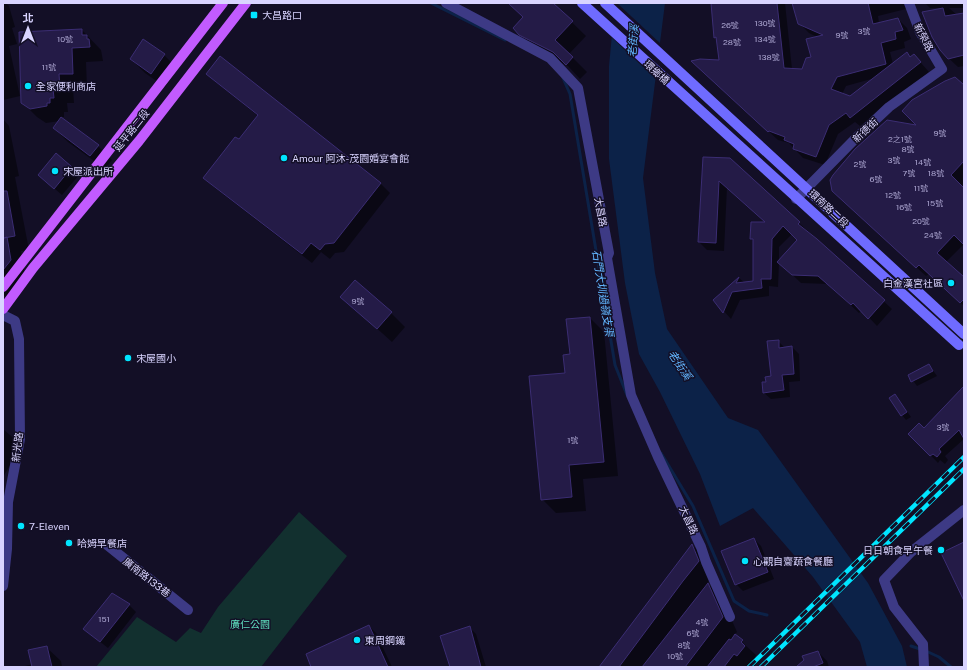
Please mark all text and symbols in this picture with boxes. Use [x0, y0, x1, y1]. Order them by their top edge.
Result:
north arrow [8, 8, 48, 48]
place label: 大昌路口 [262, 9, 302, 21]
marker: 大昌路口 [249, 10, 259, 20]
text: 北 [23, 12, 34, 24]
house number: 130號 [754, 18, 776, 28]
house number: 26號 [721, 20, 739, 30]
street label: 新榮路 [912, 21, 936, 53]
water label: 老街溪 [626, 22, 641, 58]
house number: 3號 [857, 26, 871, 36]
house number: 9號 [836, 30, 849, 40]
house number: 10號 [57, 34, 73, 44]
house number: 134號 [754, 34, 776, 44]
house number: 28號 [723, 37, 741, 47]
house number: 138號 [758, 52, 780, 62]
street label: 環鄉橋 [642, 58, 672, 86]
house number: 11號 [42, 62, 56, 72]
place label: 全家便利商店 [36, 80, 96, 92]
marker: 全家便利商店 [23, 81, 33, 91]
street label: 延平路二段 [111, 107, 151, 153]
street label: 新德街 [850, 115, 880, 145]
house number: 9號 [934, 128, 947, 138]
house number: 2之1號 [888, 134, 912, 144]
house number: 8號 [901, 144, 915, 154]
place label: Amour 阿沐-茂園婚宴會館 [292, 152, 409, 164]
marker: Amour 阿沐-茂園婚宴會館 [279, 153, 289, 163]
house number: 3號 [887, 155, 901, 165]
house number: 14號 [915, 157, 931, 167]
house number: 2號 [854, 159, 866, 169]
place label: 宋屋派出所 [63, 165, 113, 177]
marker: 宋屋派出所 [50, 166, 60, 176]
house number: 7號 [903, 168, 915, 178]
house number: 18號 [928, 168, 944, 178]
house number: 6號 [870, 174, 882, 184]
house number: 11號 [914, 183, 928, 193]
street label: 環南路二段 [807, 187, 851, 229]
house number: 12號 [885, 190, 901, 200]
street label: 大昌路 [592, 196, 610, 228]
house number: 15號 [927, 198, 943, 208]
house number: 16號 [896, 202, 912, 212]
house number: 20號 [912, 216, 930, 226]
house number: 24號 [924, 230, 942, 240]
water label: 石門大圳過嶺支渠 [590, 249, 616, 339]
place label: 白金漢宮社區 [883, 277, 943, 289]
marker: 白金漢宮社區 [946, 278, 956, 288]
house number: 9號 [352, 296, 365, 306]
water label: 老街溪 [666, 348, 695, 384]
place label: 宋屋國小 [136, 352, 176, 364]
marker: 宋屋國小 [123, 353, 133, 363]
house number: 3號 [936, 422, 950, 432]
street label: 新光路 [9, 431, 25, 463]
house number: 1號 [567, 435, 579, 445]
street label: 大昌路 [677, 504, 701, 536]
place label: 7-Eleven [29, 520, 70, 532]
marker: 7-Eleven [16, 521, 26, 531]
place label: 哈姆早餐店 [77, 537, 127, 549]
marker: 哈姆早餐店 [64, 538, 74, 548]
place label: 日日朝食早午餐 [863, 544, 933, 556]
marker: 日日朝食早午餐 [936, 545, 946, 555]
street label: 廣南路133巷 [121, 555, 173, 599]
place label: 心觀自齋蔬食餐廳 [753, 555, 833, 567]
marker: 心觀自齋蔬食餐廳 [740, 556, 750, 566]
house number: 151 [98, 614, 110, 624]
house number: 4號 [695, 617, 709, 627]
park label: 廣仁公園 [230, 618, 270, 630]
house number: 6號 [687, 628, 699, 638]
place label: 東周鋼鐵 [365, 634, 405, 646]
marker: 東周鋼鐵 [352, 635, 362, 645]
house number: 8號 [677, 640, 691, 650]
house number: 10號 [667, 651, 683, 661]

